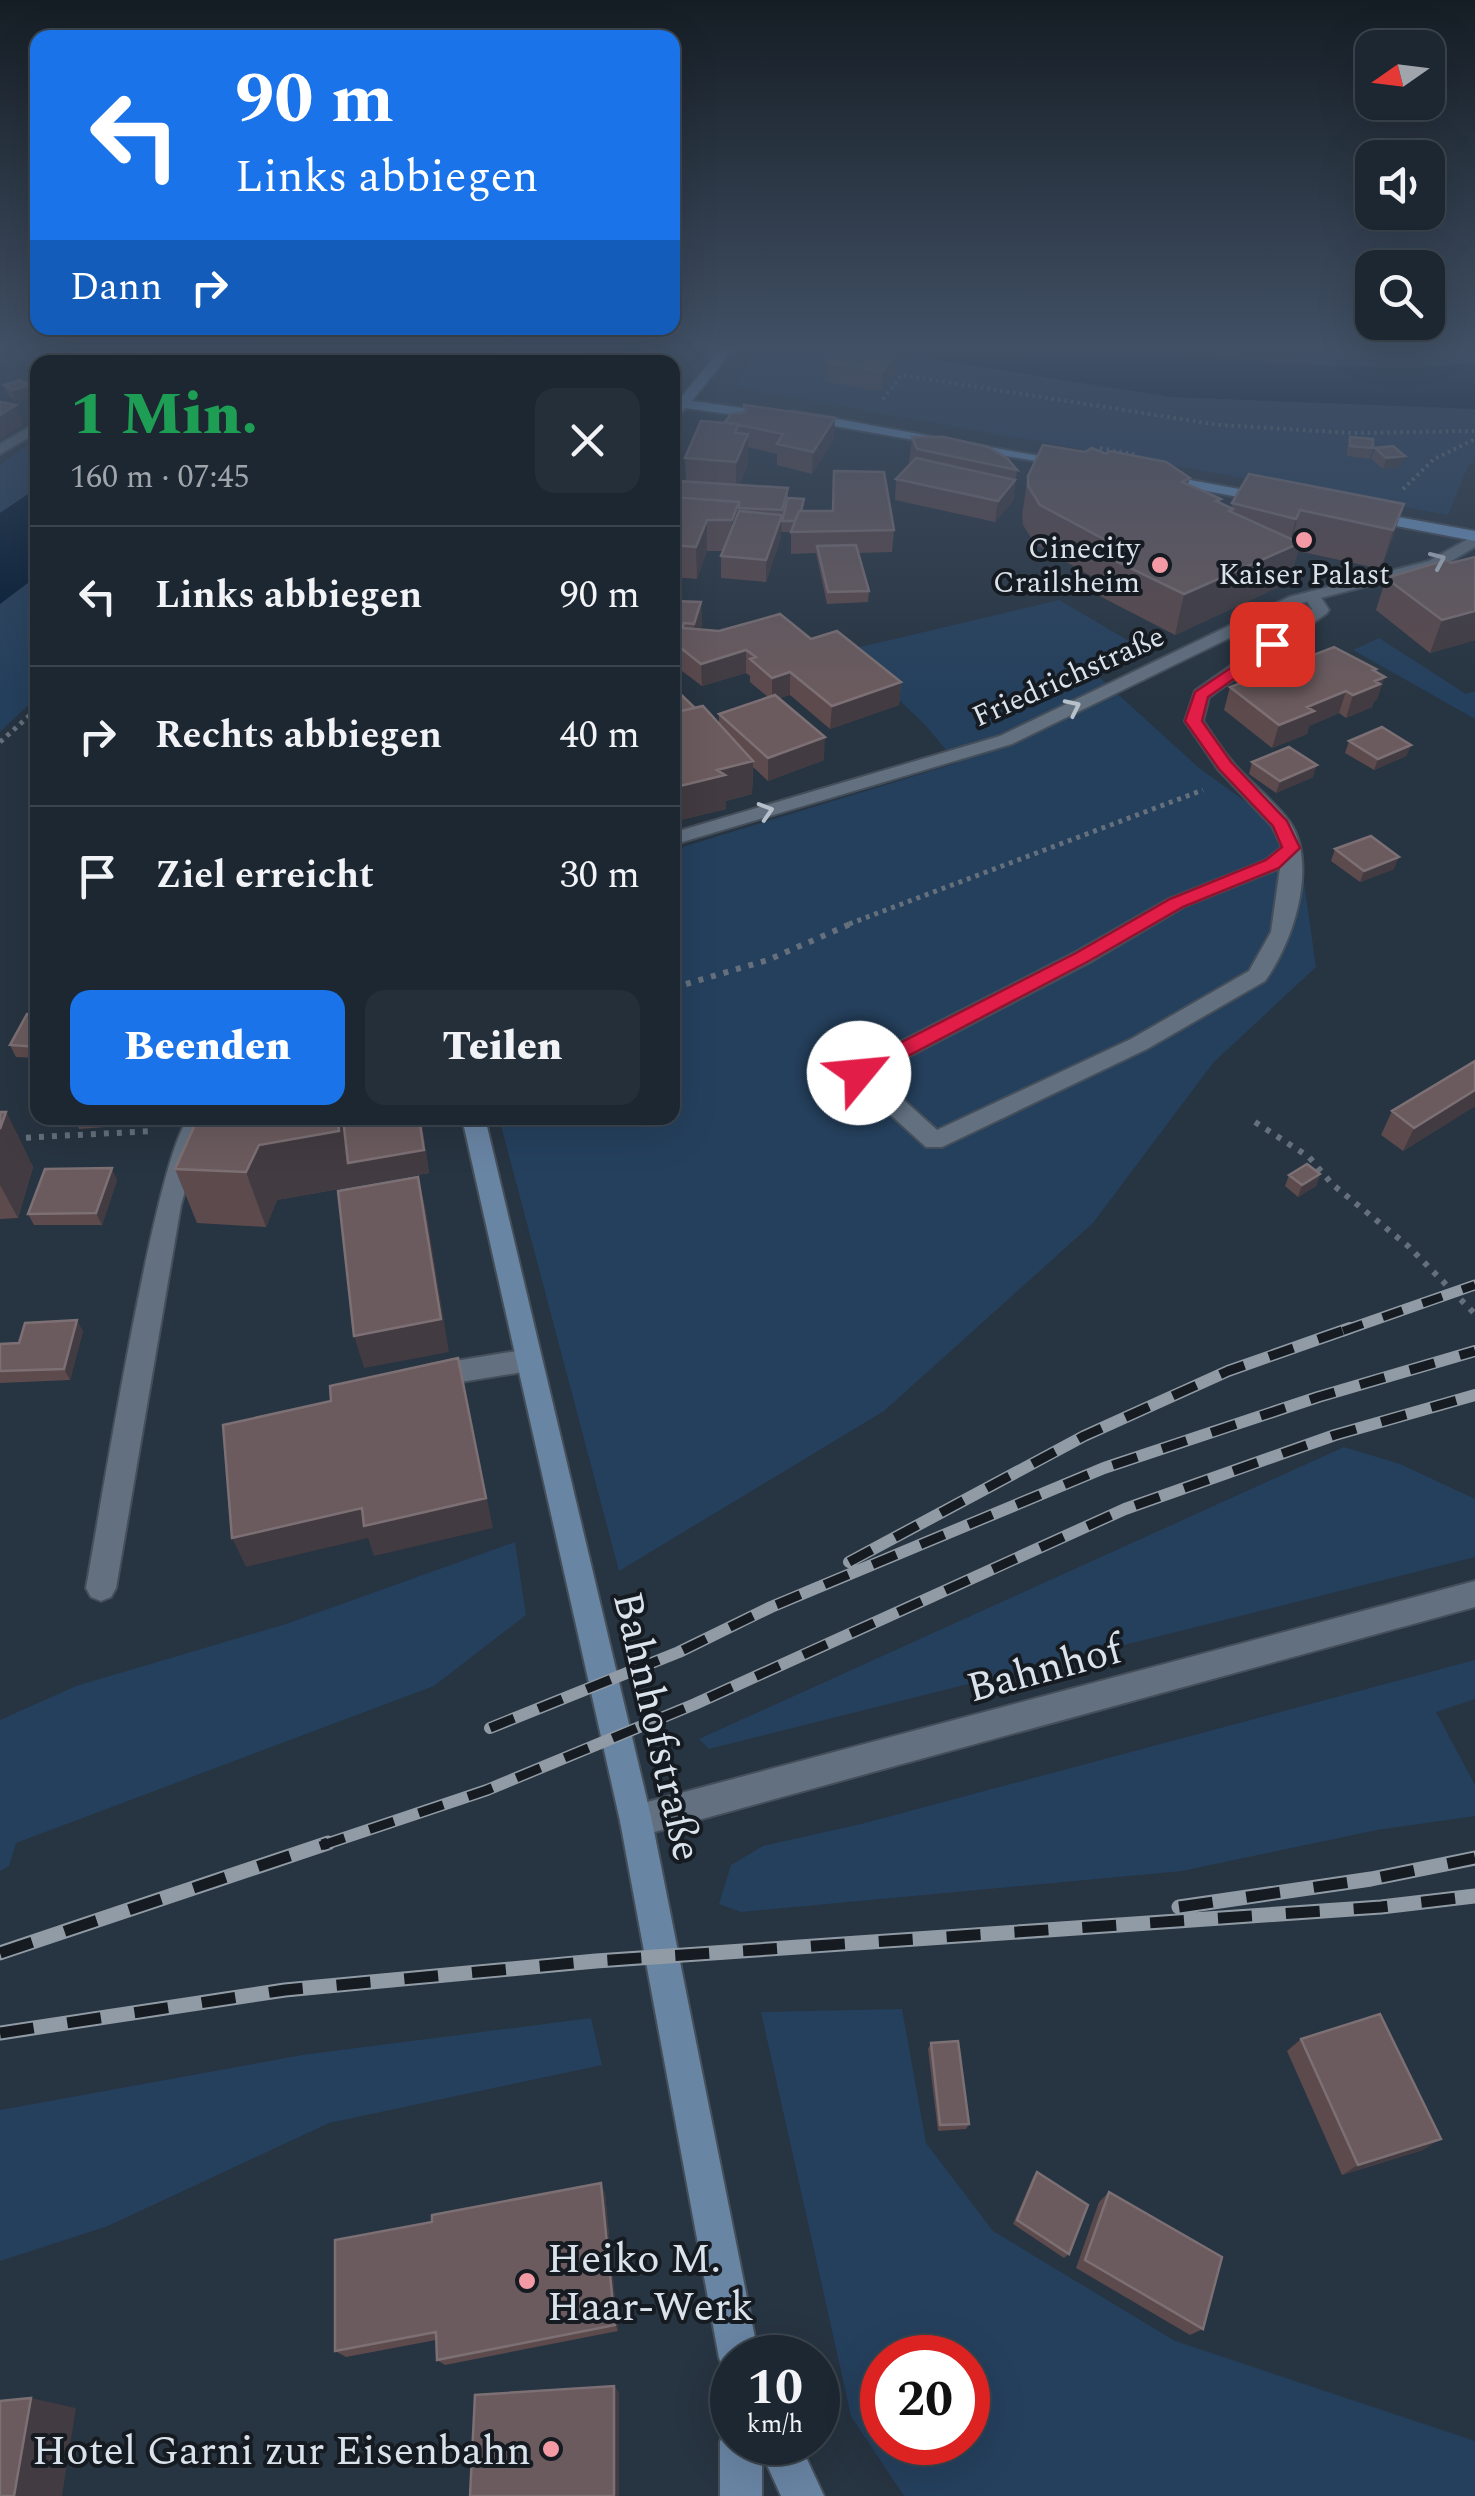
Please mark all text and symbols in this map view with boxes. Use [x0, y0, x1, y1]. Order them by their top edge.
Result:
north arrow [1355, 30, 1445, 120]
map controls [1355, 30, 1445, 340]
text: 90 m [235, 47, 394, 153]
icon: left [70, 70, 200, 200]
button: sound [1355, 140, 1445, 230]
text: Links abbiegen [235, 143, 539, 212]
button: search [1355, 250, 1445, 340]
text: Dann [70, 259, 162, 317]
icon: right [182, 260, 237, 315]
text: 1 Min. [70, 369, 258, 461]
button: close [535, 388, 640, 493]
text: 160 m · 07:45 [70, 453, 250, 502]
place label: Cinecity Crailsheim [993, 526, 1142, 606]
marker: Kaiser Palast [1293, 529, 1315, 551]
place label: Kaiser Palast [1218, 552, 1390, 598]
one-way arrow [1427, 552, 1445, 572]
marker: Cinecity Crailsheim [1149, 554, 1171, 576]
text: Links abbiegen [155, 567, 422, 625]
text: 90 m [560, 567, 640, 625]
icon: left [70, 569, 125, 624]
pin [1230, 602, 1315, 687]
street label: Friedrichstraße [965, 614, 1172, 740]
icon: arrive [1245, 617, 1300, 672]
one-way arrow [1063, 700, 1081, 720]
text: Rechts abbiegen [155, 707, 442, 765]
text: 40 m [560, 707, 640, 765]
icon: right [70, 709, 125, 764]
one-way arrow [757, 802, 774, 823]
text: Ziel erreicht [155, 847, 374, 905]
text: 30 m [560, 847, 640, 905]
icon: arrive [70, 849, 125, 904]
button: Beenden [70, 990, 345, 1105]
button: Teilen [365, 990, 640, 1105]
position arrow [807, 1021, 911, 1125]
street label: Bahnhofstraße [595, 1586, 718, 1867]
street label: Bahnhof [960, 1618, 1133, 1720]
place label: Heiko M. Haar-Werk [547, 2228, 754, 2339]
marker: Heiko M. Haar-Werk [516, 2270, 538, 2292]
speed limit sign: 20 [860, 2335, 990, 2465]
text: 10 [747, 2350, 803, 2426]
text: km/h [747, 2406, 803, 2444]
place label: Hotel Garni zur Eisenbahn [32, 2420, 531, 2483]
marker: Hotel Garni zur Eisenbahn [540, 2438, 562, 2460]

